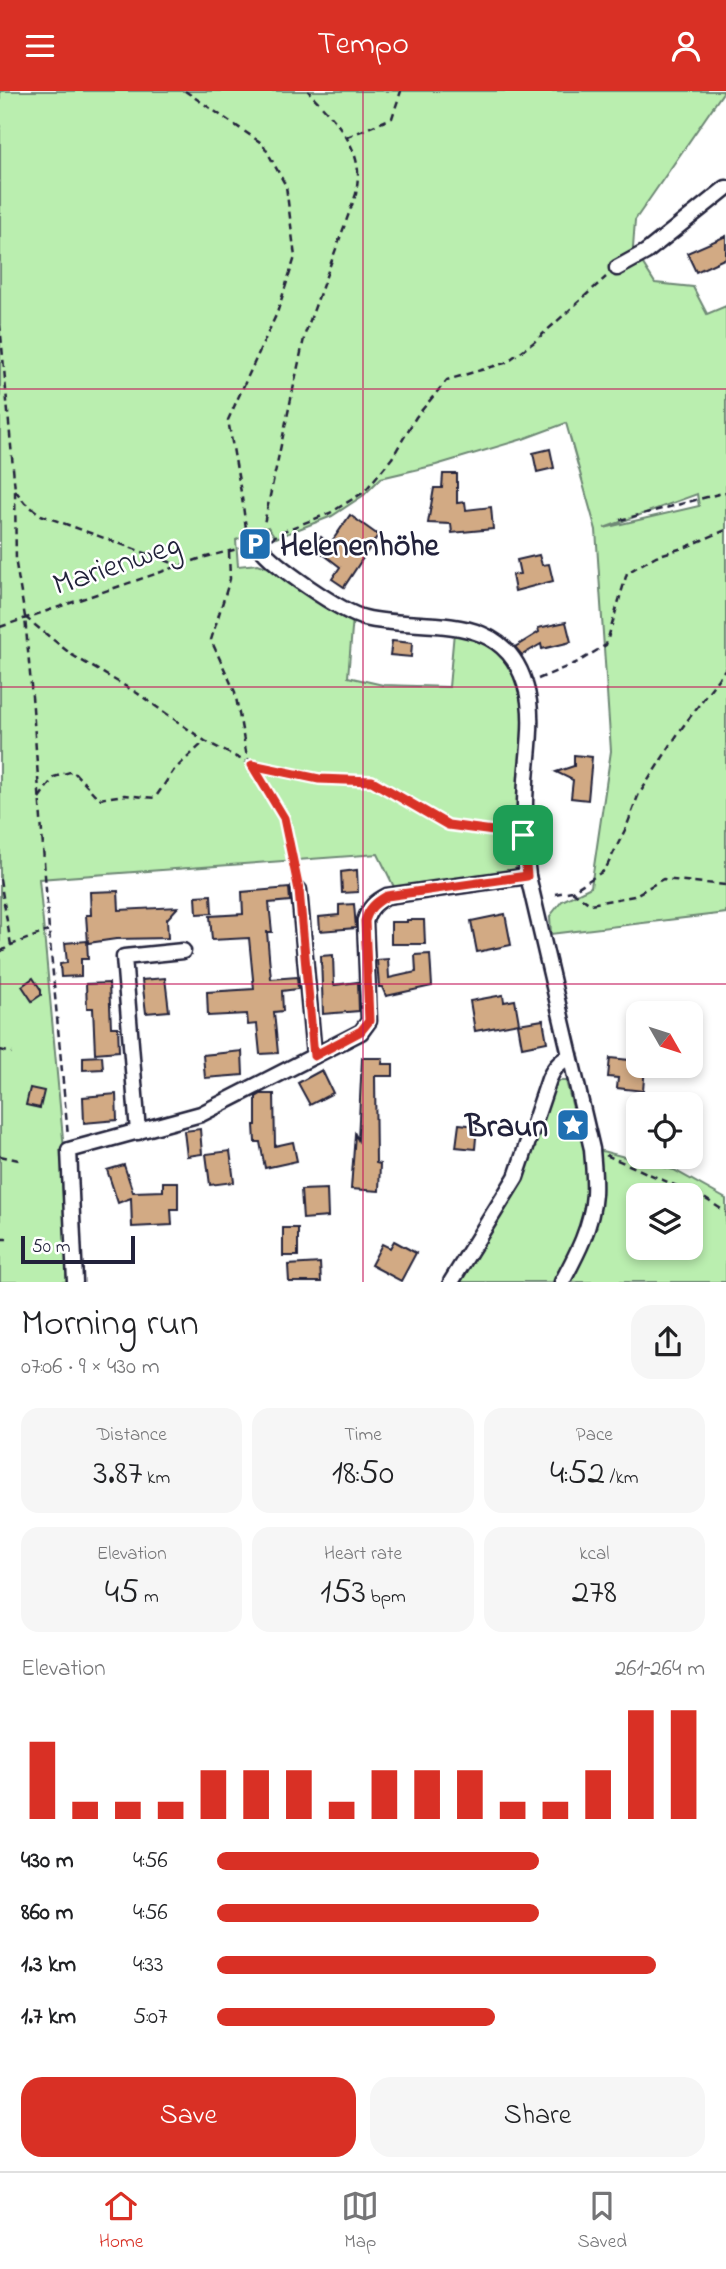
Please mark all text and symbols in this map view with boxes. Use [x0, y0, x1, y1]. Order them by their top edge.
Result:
text: Tempo [317, 22, 409, 69]
icon: menu [21, 27, 59, 65]
icon: person [667, 27, 705, 65]
street label: Marienweg [47, 523, 187, 610]
place label: Helenenhöhe [280, 524, 441, 571]
parking icon: Helenenhöhe [236, 525, 274, 563]
pin [493, 805, 553, 865]
icon: arrive [504, 816, 542, 854]
north arrow [626, 1001, 704, 1078]
map controls [626, 1001, 703, 1260]
button: locate [626, 1092, 703, 1169]
place label: Braun [463, 1105, 548, 1152]
place icon: Braun [554, 1106, 592, 1144]
button: layers [626, 1183, 703, 1260]
scale bar [21, 1233, 135, 1265]
text: 50 m [32, 1234, 71, 1261]
text: Morning run [21, 1297, 199, 1353]
button: share [631, 1305, 705, 1379]
text: 07:06 · 9 × 430 m [21, 1351, 160, 1384]
text: Distance [97, 1422, 167, 1449]
text: Time [344, 1422, 382, 1449]
text: Pace [576, 1422, 613, 1449]
text: 3.87 [93, 1449, 142, 1500]
text: 18:50 [332, 1449, 394, 1500]
text: 4:52 [550, 1449, 605, 1500]
text: km [142, 1465, 170, 1492]
text: /km [605, 1465, 639, 1492]
text: Elevation [97, 1541, 167, 1568]
text: Heart rate [324, 1541, 402, 1568]
text: kcal [579, 1541, 609, 1568]
text: 45 [105, 1568, 139, 1619]
text: 153 [320, 1568, 366, 1619]
text: 278 [572, 1568, 617, 1619]
text: m [139, 1584, 159, 1611]
text: bpm [366, 1584, 406, 1611]
text: Elevation [21, 1653, 106, 1686]
text: 261–264 m [615, 1653, 705, 1686]
text: 430 m [21, 1845, 74, 1878]
text: 4:56 [133, 1845, 168, 1878]
text: 860 m [21, 1897, 73, 1930]
text: 4:56 [133, 1897, 168, 1930]
text: 1.3 km [21, 1949, 76, 1982]
text: 4:33 [133, 1949, 163, 1982]
text: 1.7 km [21, 2001, 76, 2034]
text: 5:07 [133, 2001, 168, 2034]
button: Save [21, 2077, 356, 2157]
button: Share [370, 2077, 705, 2157]
tab: Home [99, 2187, 143, 2256]
tab: Map [341, 2187, 379, 2256]
tab: Saved [577, 2187, 627, 2256]

